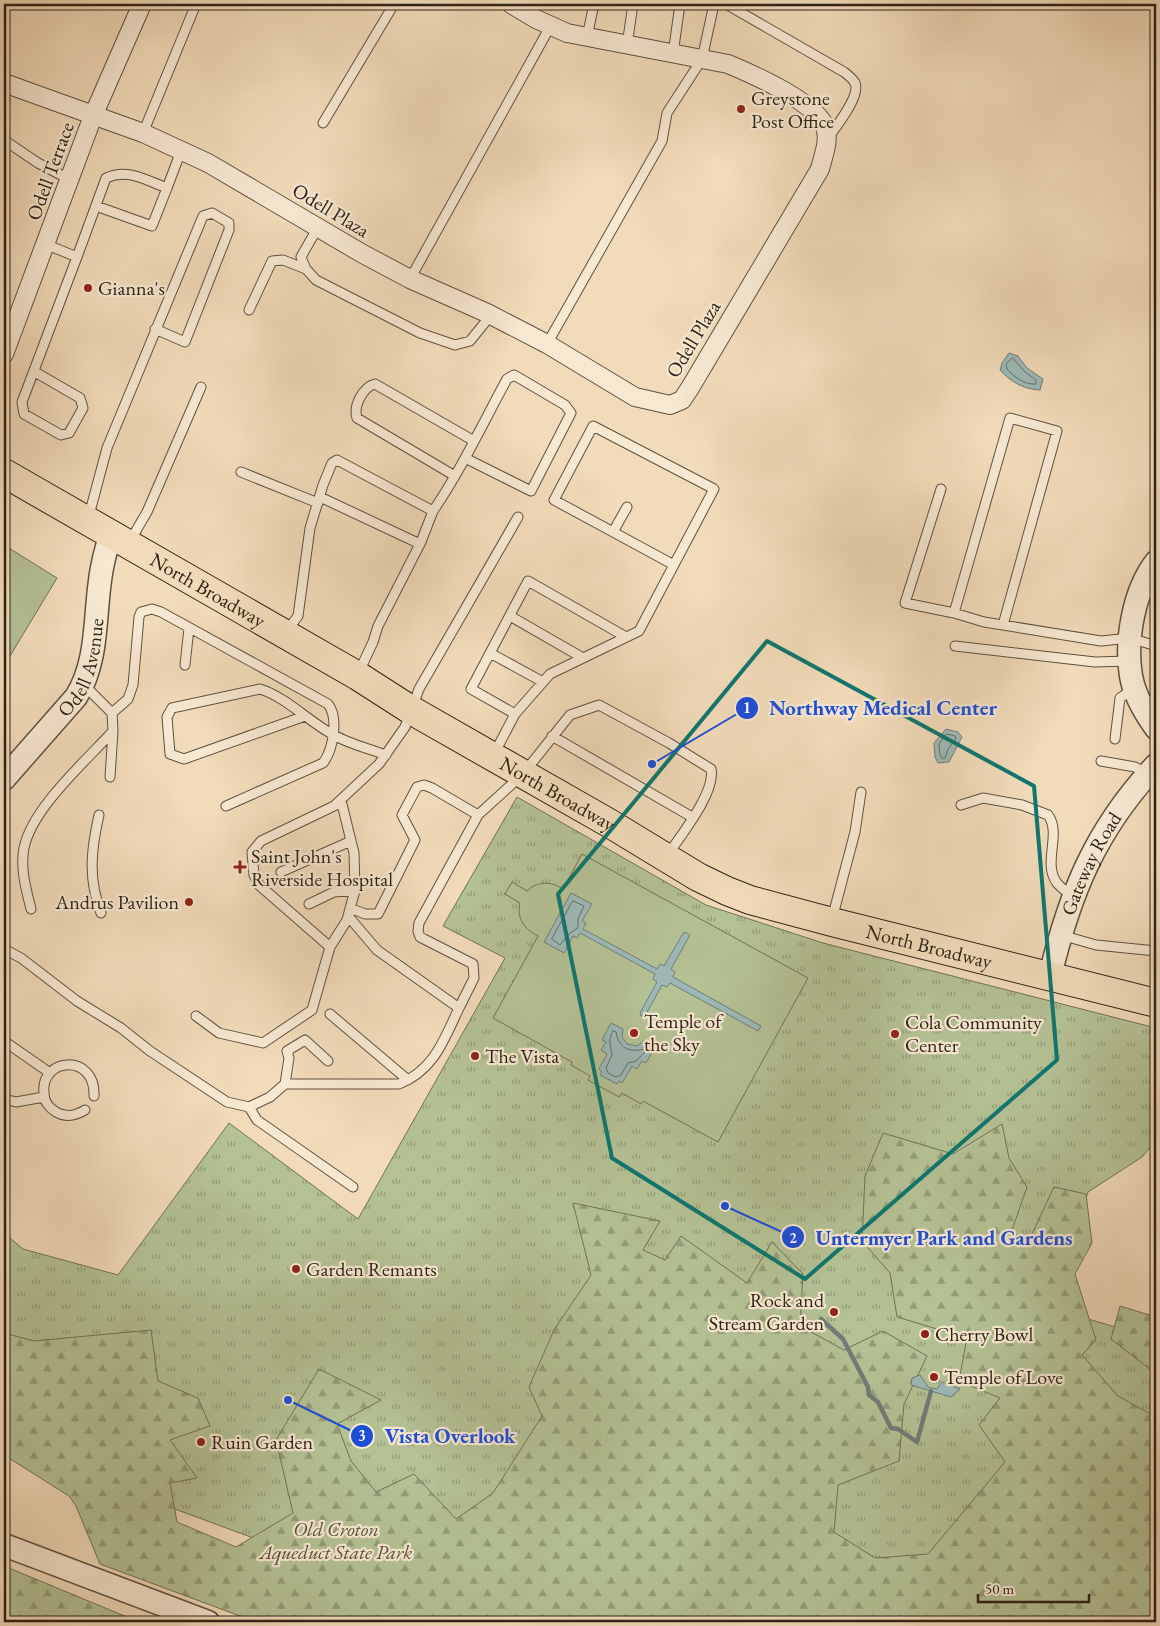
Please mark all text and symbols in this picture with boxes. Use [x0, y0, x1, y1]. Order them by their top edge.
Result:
place label: Greystone Post Office [751, 85, 834, 134]
marker: Greystone Post Office [735, 103, 747, 115]
street label: Odell Terrace [20, 118, 80, 224]
street label: Odell Plaza [288, 177, 374, 243]
place label: Gianna's [98, 275, 165, 301]
marker: Gianna's [82, 282, 94, 294]
street label: Odell Plaza [660, 296, 726, 382]
street label: North Broadway [145, 547, 270, 633]
street label: Odell Avenue [52, 617, 109, 722]
callout: Northway Medical Center [734, 690, 1008, 726]
text: Northway Medical Center [769, 694, 997, 721]
text: 1 [743, 698, 751, 717]
street label: North Broadway [495, 750, 621, 837]
street label: Gateway Road [1055, 806, 1128, 919]
place label: Saint John's Riverside Hospital [251, 843, 393, 892]
marker: Saint John's Riverside Hospital [233, 860, 247, 874]
place label: Andrus Pavilion [54, 889, 179, 915]
marker: Andrus Pavilion [183, 896, 195, 908]
street label: North Broadway [863, 918, 995, 975]
place label: Temple of the Sky [644, 1008, 724, 1057]
place label: Cola Community Center [905, 1009, 1042, 1058]
marker: Temple of the Sky [628, 1027, 640, 1039]
marker: Cola Community Center [889, 1028, 901, 1040]
place label: The Vista [485, 1043, 559, 1069]
marker: The Vista [469, 1050, 481, 1062]
callout: Untermyer Park and Gardens [780, 1219, 1082, 1255]
text: Untermyer Park and Gardens [815, 1224, 1073, 1251]
text: 2 [789, 1228, 797, 1247]
place label: Garden Remants [306, 1256, 437, 1282]
marker: Garden Remants [290, 1263, 302, 1275]
place label: Rock and Stream Garden [709, 1287, 825, 1336]
marker: Rock and Stream Garden [828, 1306, 840, 1318]
place label: Cherry Bowl [935, 1321, 1033, 1347]
marker: Cherry Bowl [919, 1328, 931, 1340]
place label: Temple of Love [944, 1364, 1063, 1390]
marker: Temple of Love [928, 1371, 940, 1383]
callout: Vista Overlook [349, 1418, 525, 1454]
text: Vista Overlook [384, 1422, 516, 1449]
text: 3 [358, 1426, 366, 1445]
place label: Ruin Garden [211, 1429, 313, 1455]
marker: Ruin Garden [195, 1436, 207, 1448]
park label: Old Croton Aqueduct State Park [258, 1516, 412, 1566]
scale bar [978, 1571, 1089, 1603]
text: 50 m [985, 1579, 1014, 1598]

